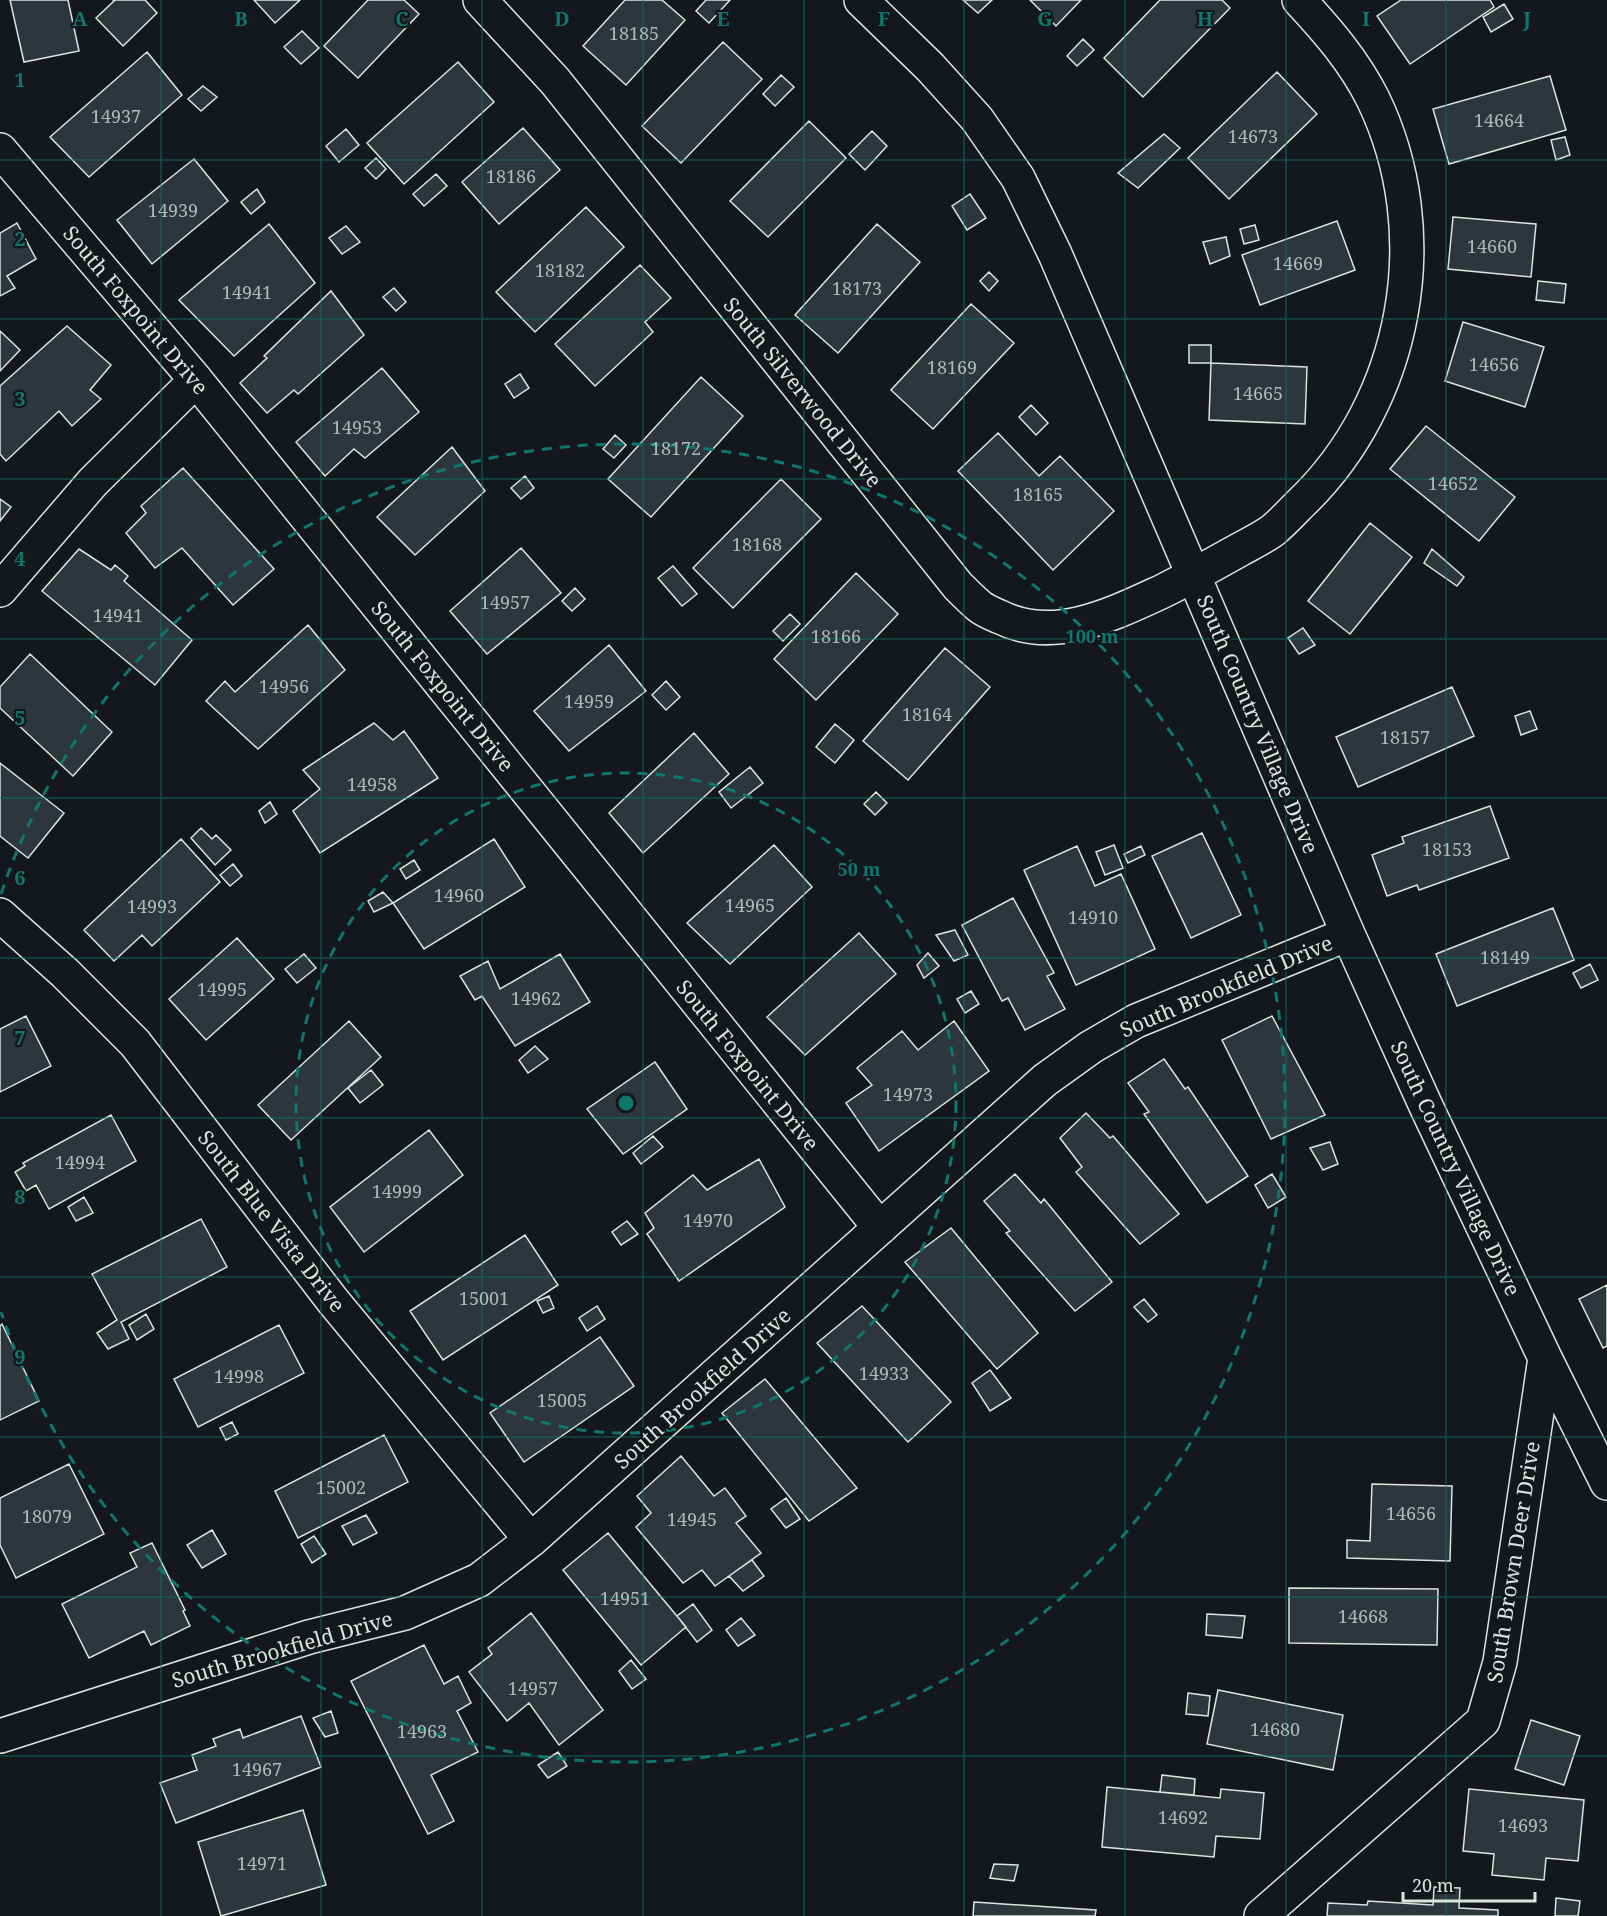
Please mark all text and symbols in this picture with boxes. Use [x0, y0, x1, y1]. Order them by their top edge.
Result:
text: A [72, 5, 88, 32]
text: B [234, 5, 248, 32]
text: C [395, 5, 409, 32]
text: D [554, 5, 570, 32]
text: E [716, 5, 730, 32]
text: F [878, 5, 890, 32]
text: G [1037, 5, 1053, 32]
text: H [1197, 5, 1213, 32]
text: I [1362, 5, 1370, 32]
text: J [1522, 5, 1531, 32]
house number: 18185 [609, 21, 659, 45]
text: 1 [14, 66, 26, 93]
house number: 14937 [91, 104, 141, 128]
house number: 14664 [1474, 108, 1524, 132]
house number: 14673 [1228, 124, 1278, 148]
house number: 18186 [486, 164, 536, 188]
house number: 14939 [148, 198, 198, 222]
street label: South Foxpoint Drive [57, 220, 215, 400]
text: 2 [14, 225, 26, 252]
house number: 14660 [1467, 234, 1517, 258]
house number: 14669 [1273, 251, 1323, 275]
house number: 18182 [535, 258, 585, 282]
house number: 18173 [832, 276, 882, 300]
house number: 14941 [222, 280, 272, 304]
street label: South Silverwood Drive [718, 291, 888, 493]
house number: 14656 [1469, 352, 1519, 376]
house number: 18169 [927, 355, 977, 379]
house number: 14665 [1233, 381, 1283, 405]
text: 3 [14, 385, 26, 412]
house number: 14953 [332, 415, 382, 439]
house number: 18172 [651, 436, 701, 460]
house number: 14652 [1428, 471, 1478, 495]
house number: 18165 [1013, 482, 1063, 506]
house number: 18168 [732, 532, 782, 556]
text: 4 [14, 545, 26, 572]
house number: 14957 [480, 590, 530, 614]
street label: South Country Village Drive [1191, 590, 1325, 858]
street label: South Foxpoint Drive [365, 595, 521, 777]
house number: 14941 [93, 603, 143, 627]
house number: 18166 [811, 624, 861, 648]
text: 100 m [1066, 624, 1119, 648]
house number: 14956 [259, 674, 309, 698]
house number: 14959 [564, 689, 614, 713]
house number: 18164 [902, 702, 952, 726]
text: 5 [14, 704, 26, 731]
house number: 18157 [1380, 725, 1430, 749]
house number: 14958 [347, 772, 397, 796]
house number: 18153 [1422, 837, 1472, 861]
text: 50 m [838, 857, 881, 881]
text: 6 [14, 864, 26, 891]
house number: 14960 [434, 883, 484, 907]
house number: 14965 [725, 893, 775, 917]
house number: 14993 [127, 894, 177, 918]
house number: 14910 [1068, 905, 1118, 929]
street label: South Brookfield Drive [1115, 928, 1337, 1044]
house number: 18149 [1480, 945, 1530, 969]
street label: South Foxpoint Drive [670, 974, 826, 1156]
house number: 14995 [197, 977, 247, 1001]
house number: 14962 [511, 986, 561, 1010]
text: 7 [14, 1024, 26, 1051]
street label: South Country Village Drive [1384, 1036, 1528, 1300]
house number: 14973 [883, 1082, 933, 1106]
centre of rings [616, 1093, 636, 1113]
street label: South Blue Vista Drive [192, 1124, 352, 1318]
house number: 14994 [55, 1150, 105, 1174]
house number: 14999 [372, 1179, 422, 1203]
text: 8 [14, 1183, 26, 1210]
house number: 14970 [683, 1208, 733, 1232]
house number: 15001 [459, 1286, 509, 1310]
street label: South Brookfield Drive [608, 1301, 796, 1475]
text: 9 [14, 1343, 26, 1370]
house number: 14933 [859, 1361, 909, 1385]
house number: 14998 [214, 1364, 264, 1388]
house number: 15005 [537, 1388, 587, 1412]
street label: South Brown Deer Drive [1480, 1439, 1546, 1685]
house number: 15002 [316, 1475, 366, 1499]
house number: 14656 [1386, 1501, 1436, 1525]
house number: 18079 [22, 1504, 72, 1528]
house number: 14945 [667, 1507, 717, 1531]
house number: 14951 [600, 1586, 650, 1610]
street label: South Brookfield Drive [168, 1604, 396, 1694]
house number: 14668 [1338, 1604, 1388, 1628]
house number: 14957 [508, 1676, 558, 1700]
house number: 14680 [1250, 1717, 1300, 1741]
house number: 14963 [397, 1719, 447, 1743]
house number: 14967 [232, 1757, 282, 1781]
house number: 14692 [1158, 1805, 1208, 1829]
house number: 14693 [1498, 1813, 1548, 1837]
house number: 14971 [237, 1851, 287, 1875]
scale bar [1403, 1865, 1535, 1903]
text: 20 m [1412, 1873, 1454, 1897]

